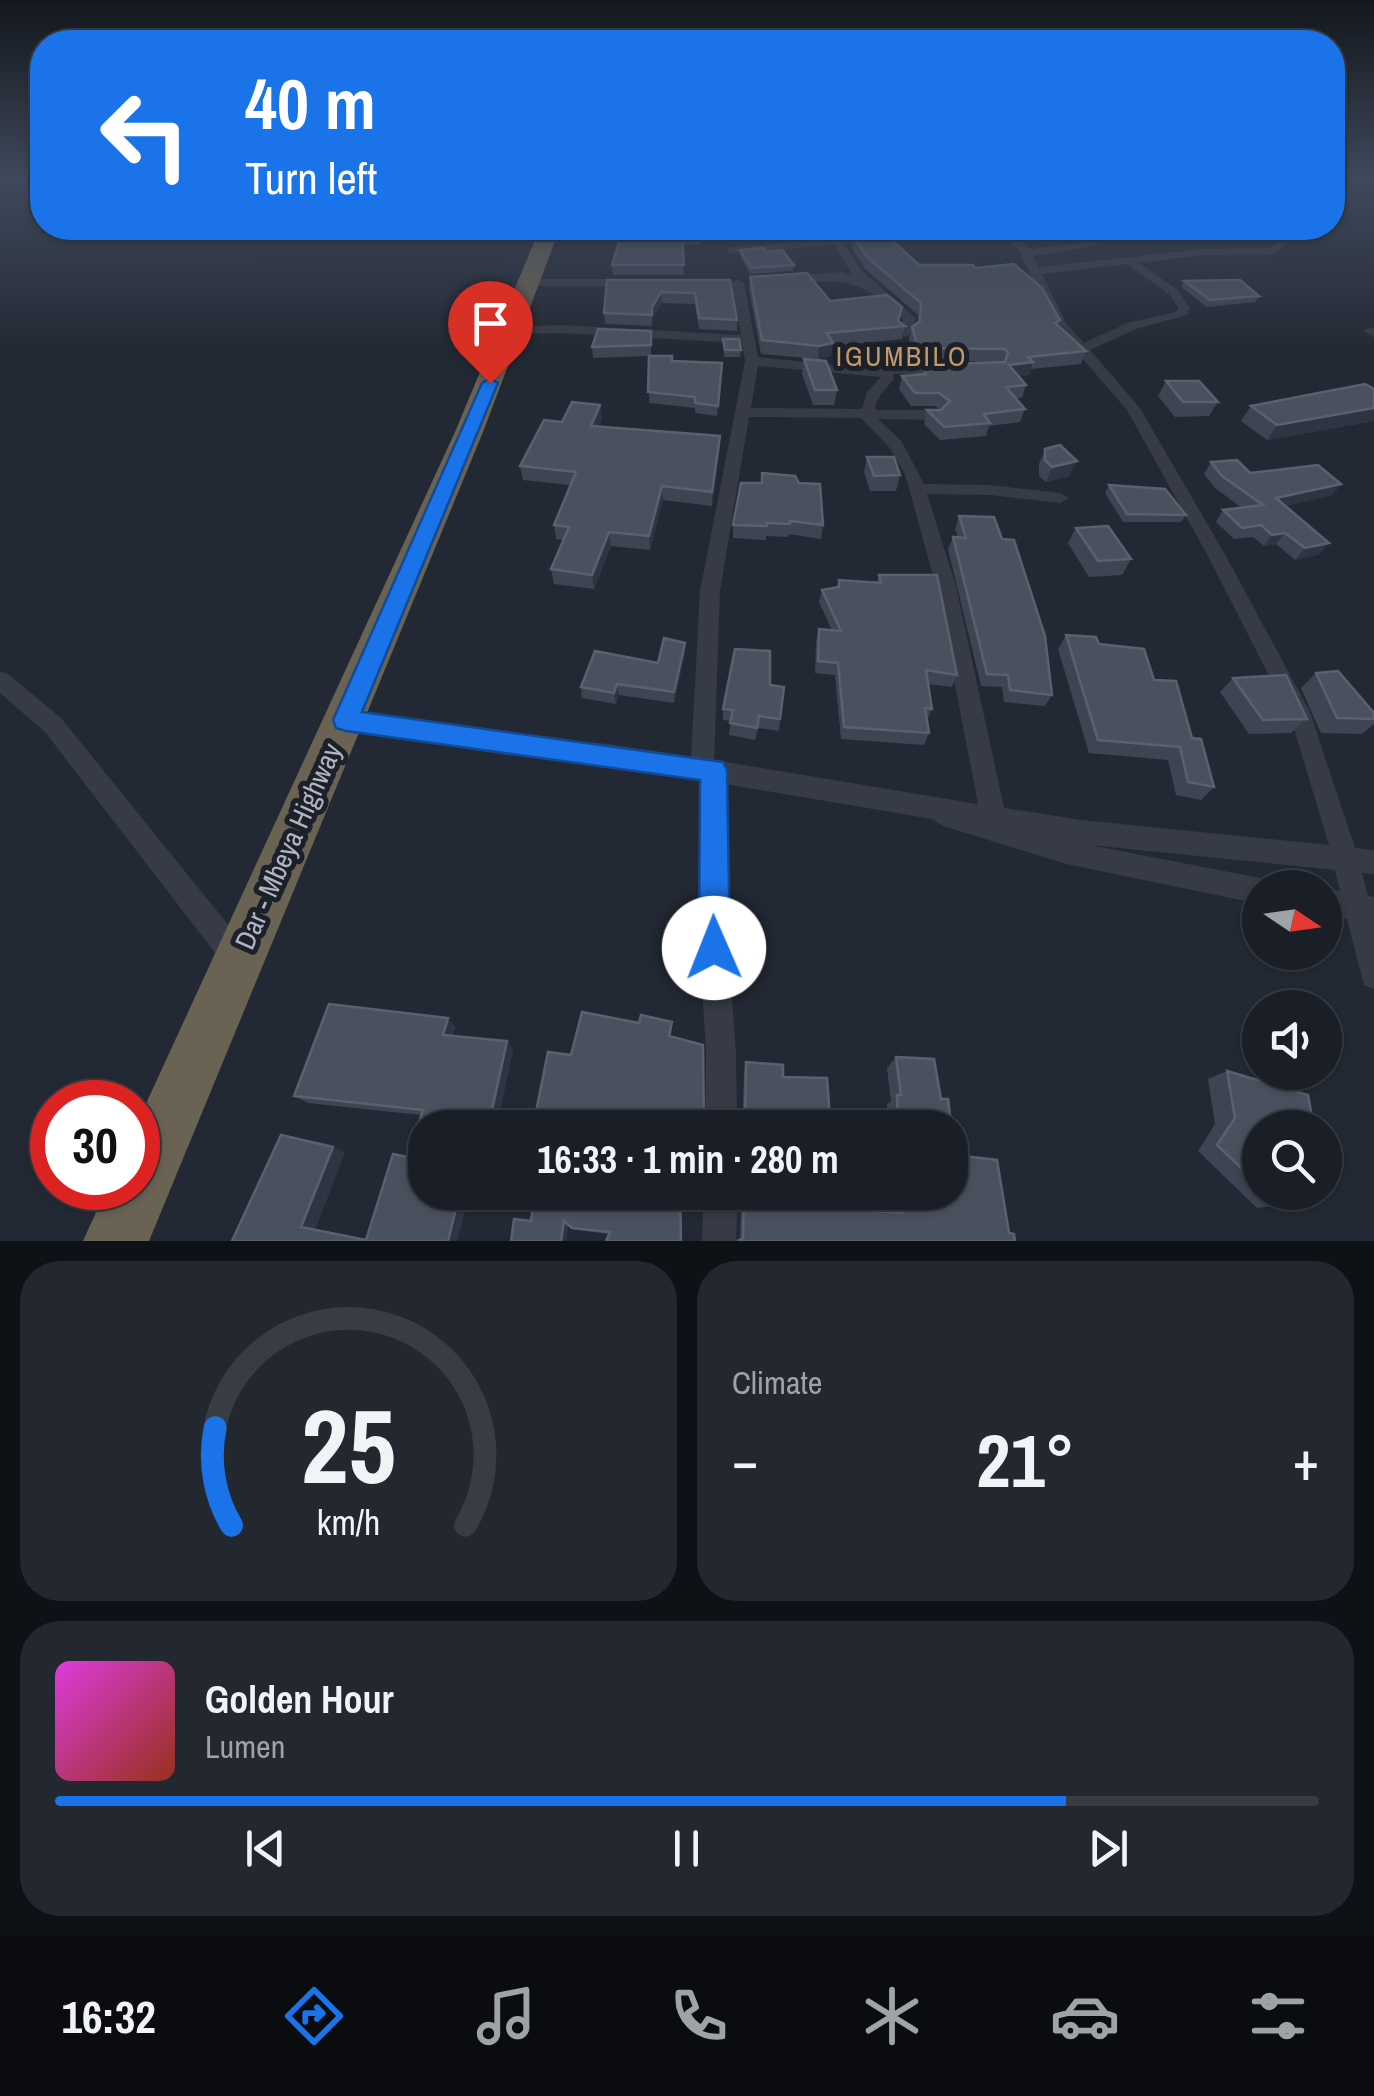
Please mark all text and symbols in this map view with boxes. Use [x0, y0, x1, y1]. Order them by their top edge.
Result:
text: 40 m [245, 57, 376, 151]
icon: left [80, 70, 210, 200]
text: Turn left [245, 147, 377, 208]
pin [448, 281, 533, 384]
icon: arrive [463, 296, 518, 351]
district label: IGUMBILO [836, 337, 968, 375]
street label: Dar - Mbeya Highway [225, 736, 351, 955]
north arrow [1242, 870, 1342, 970]
map controls [1242, 870, 1342, 1210]
position arrow [662, 896, 766, 1000]
button: sound [1242, 990, 1342, 1090]
speed limit sign: 30 [30, 1080, 160, 1210]
button: search [1242, 1110, 1342, 1210]
text: 16:33 · 1 min · 280 m [537, 1134, 839, 1185]
text: Climate [732, 1361, 822, 1404]
text: 25 [301, 1375, 396, 1515]
text: 21° [976, 1409, 1075, 1510]
text: − [732, 1423, 758, 1497]
text: + [1293, 1423, 1319, 1497]
text: km/h [317, 1498, 380, 1546]
text: Golden Hour [205, 1674, 394, 1725]
text: Lumen [205, 1725, 285, 1768]
icon: previous [238, 1821, 293, 1876]
icon: pause [659, 1821, 714, 1876]
icon: next [1081, 1821, 1136, 1876]
icon: directions [279, 1981, 349, 2051]
icon: music [471, 1981, 541, 2051]
icon: phone [664, 1981, 734, 2051]
icon: climate [857, 1981, 927, 2051]
icon: car [1050, 1981, 1120, 2051]
icon: filters [1243, 1981, 1313, 2051]
text: 16:32 [61, 1986, 156, 2047]

